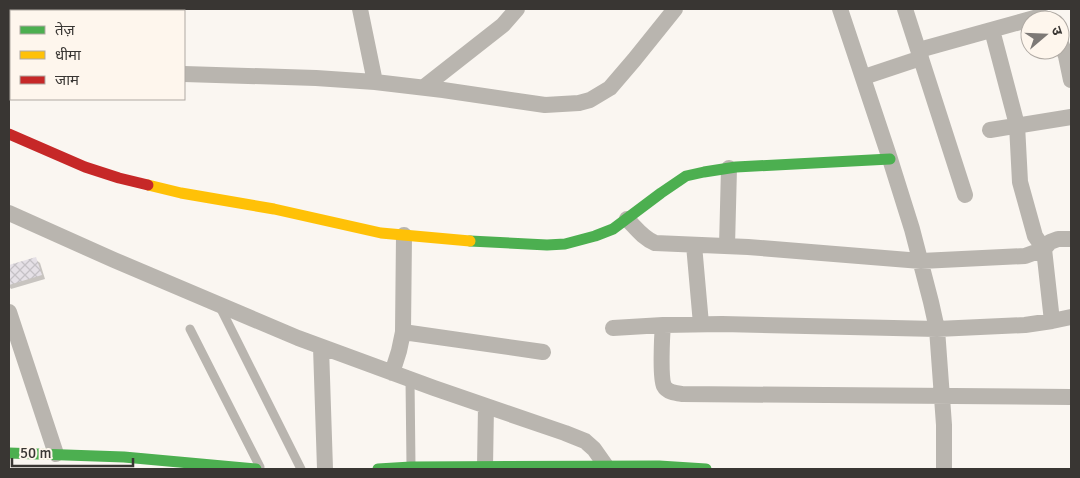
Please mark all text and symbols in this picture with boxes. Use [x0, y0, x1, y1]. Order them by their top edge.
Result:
legend [10, 10, 185, 100]
north arrow [1020, 10, 1070, 60]
text: तेज़ [55, 21, 76, 39]
text: उ [1047, 24, 1066, 38]
text: धीमा [55, 46, 82, 64]
text: जाम [55, 71, 80, 89]
scale bar [12, 436, 134, 468]
text: 50 m [20, 444, 51, 462]

